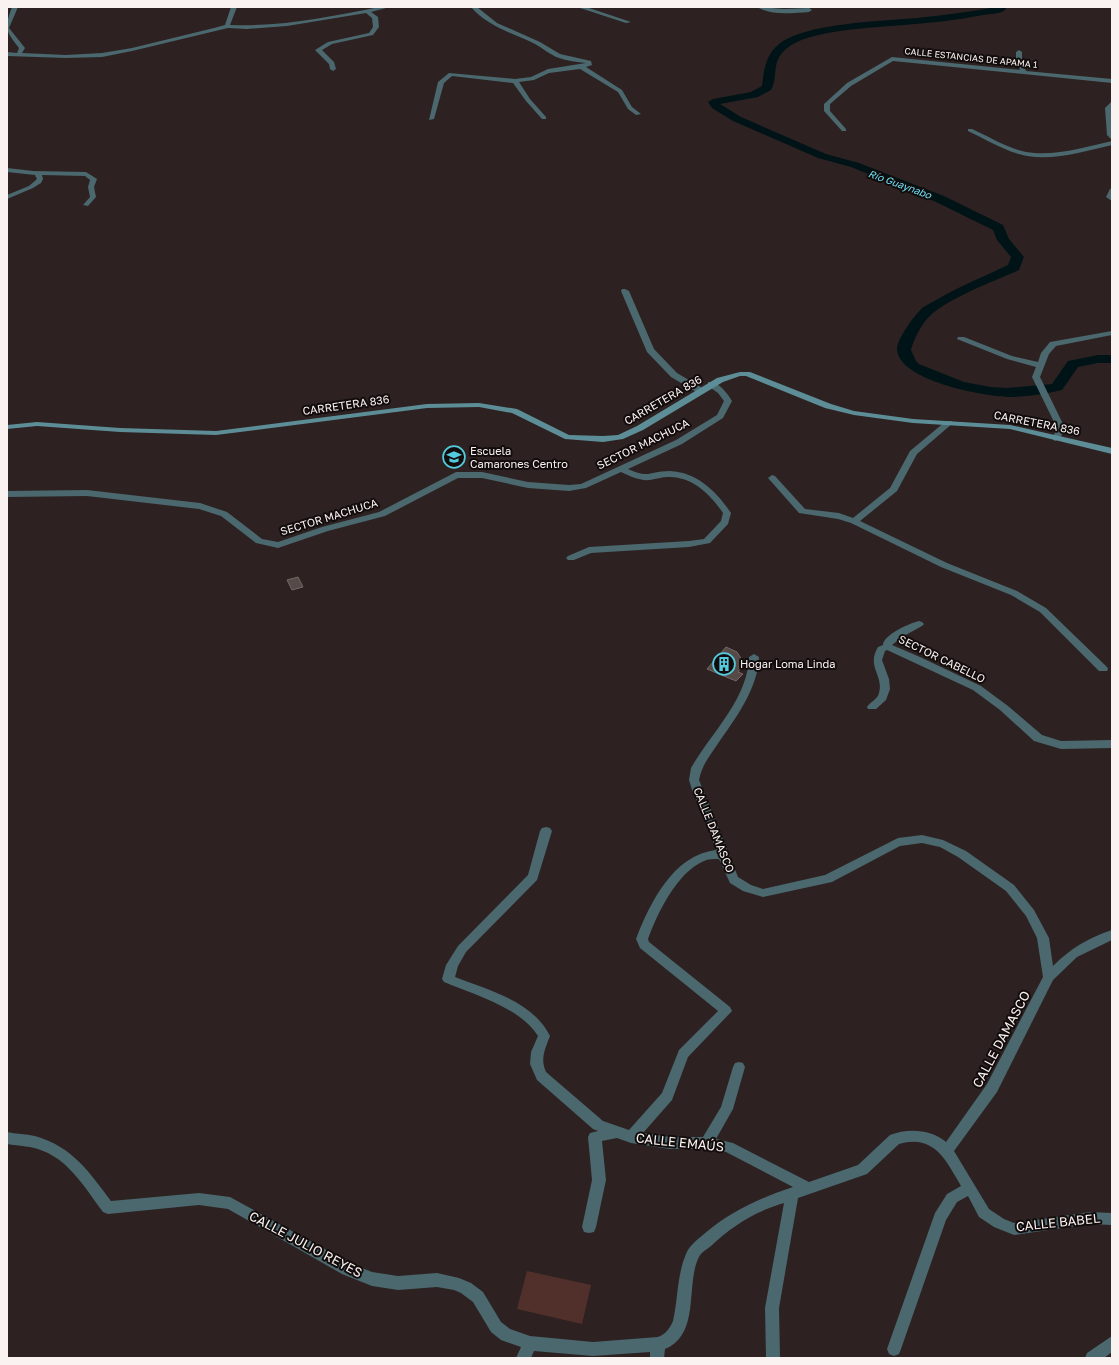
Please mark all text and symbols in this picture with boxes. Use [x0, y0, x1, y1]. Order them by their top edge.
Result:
street label: CALLE ESTANCIAS DE APAMA 1 [904, 45, 1039, 70]
water label: Río Guaynabo [867, 167, 934, 202]
street label: CARRETERA 836 [622, 372, 704, 427]
street label: CARRETERA 836 [302, 392, 390, 417]
street label: CARRETERA 836 [993, 408, 1082, 437]
street label: SECTOR MACHUCA [595, 415, 692, 472]
school or university icon: Escuela Camarones Centro [441, 444, 467, 470]
place label: Escuela Camarones Centro [470, 444, 568, 470]
street label: SECTOR MACHUCA [279, 495, 380, 538]
street label: SECTOR CABELLO [897, 632, 988, 685]
building icon: Hogar Loma Linda [711, 651, 737, 677]
place label: Hogar Loma Linda [740, 657, 835, 670]
street label: CALLE DAMASCO [691, 785, 738, 874]
street label: CALLE DAMASCO [969, 988, 1033, 1090]
street label: CALLE EMAÚS [635, 1129, 725, 1155]
street label: CALLE JULIO REYES [247, 1207, 365, 1281]
street label: CALLE BABEL [1015, 1210, 1101, 1234]

